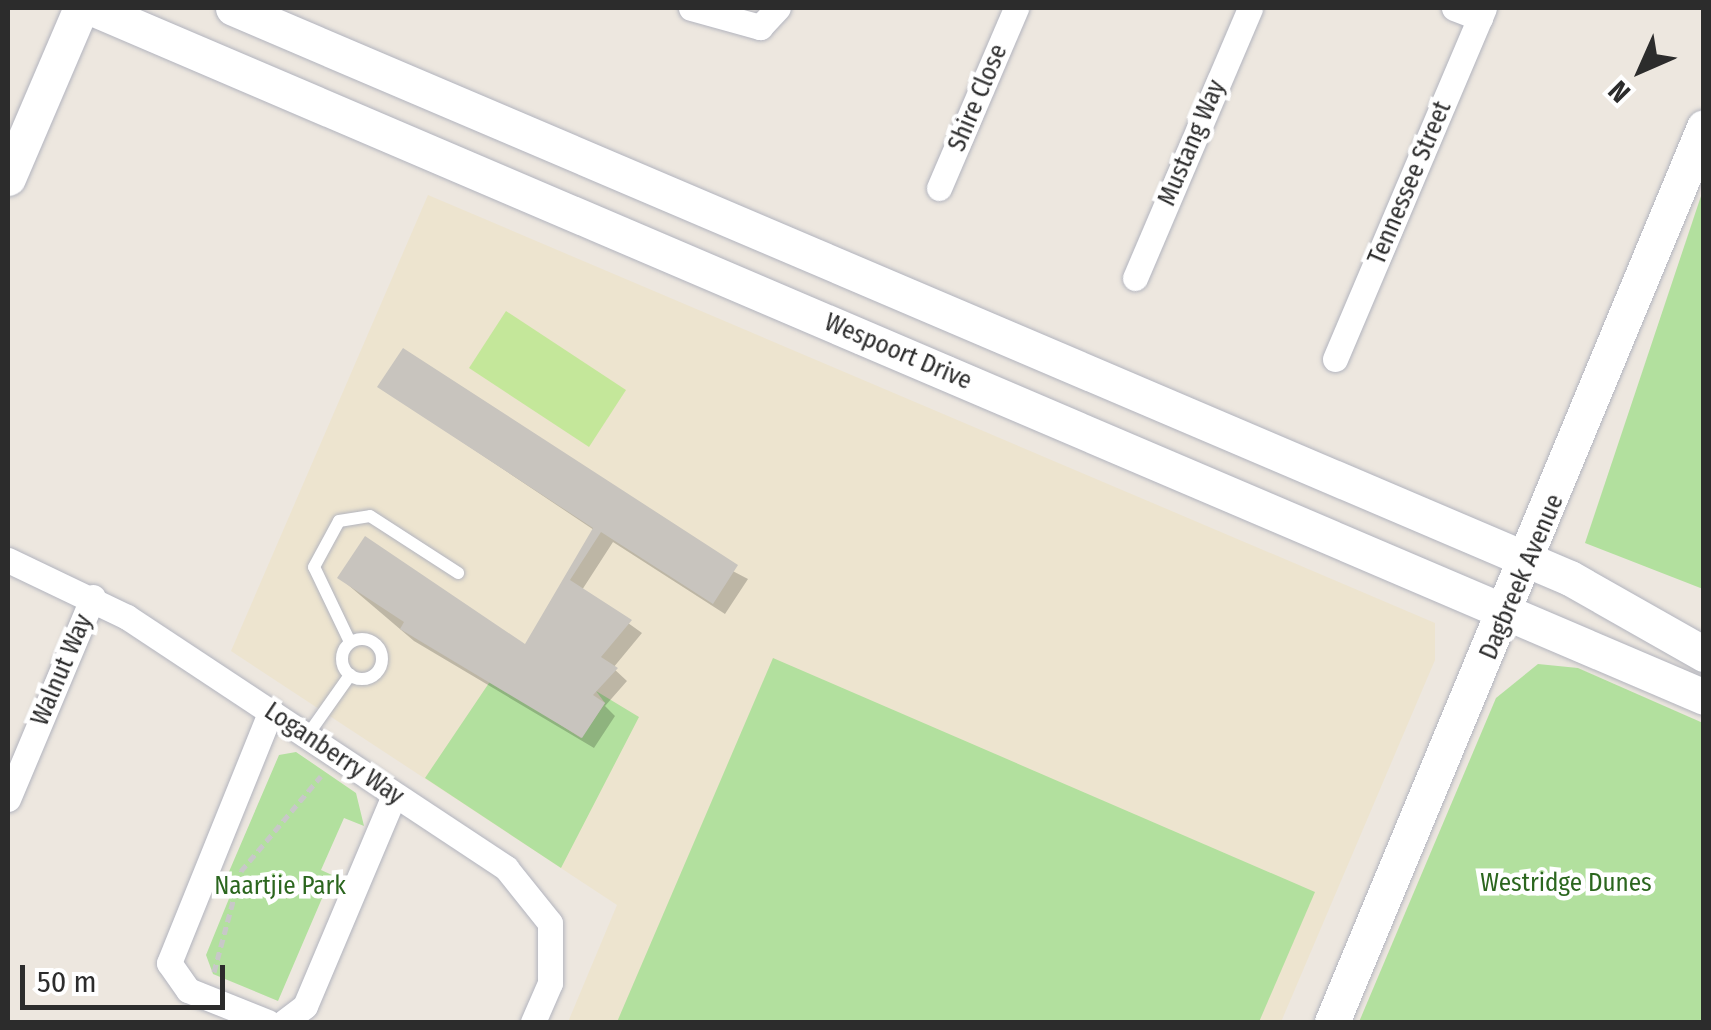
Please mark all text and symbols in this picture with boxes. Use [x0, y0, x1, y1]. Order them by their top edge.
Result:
north arrow [1591, 20, 1691, 120]
street label: Shire Close [942, 40, 1014, 156]
text: N [1602, 74, 1637, 109]
street label: Mustang Way [1152, 76, 1232, 210]
street label: Tennessee Street [1362, 97, 1458, 269]
street label: Wespoort Drive [820, 308, 976, 396]
street label: Dagbreek Avenue [1474, 490, 1570, 664]
street label: Walnut Way [25, 610, 99, 730]
street label: Loganberry Way [259, 696, 409, 812]
park label: Westridge Dunes [1480, 868, 1652, 898]
park label: Naartjie Park [214, 871, 346, 901]
scale bar [25, 945, 230, 1007]
text: 50 m [37, 964, 97, 1000]

